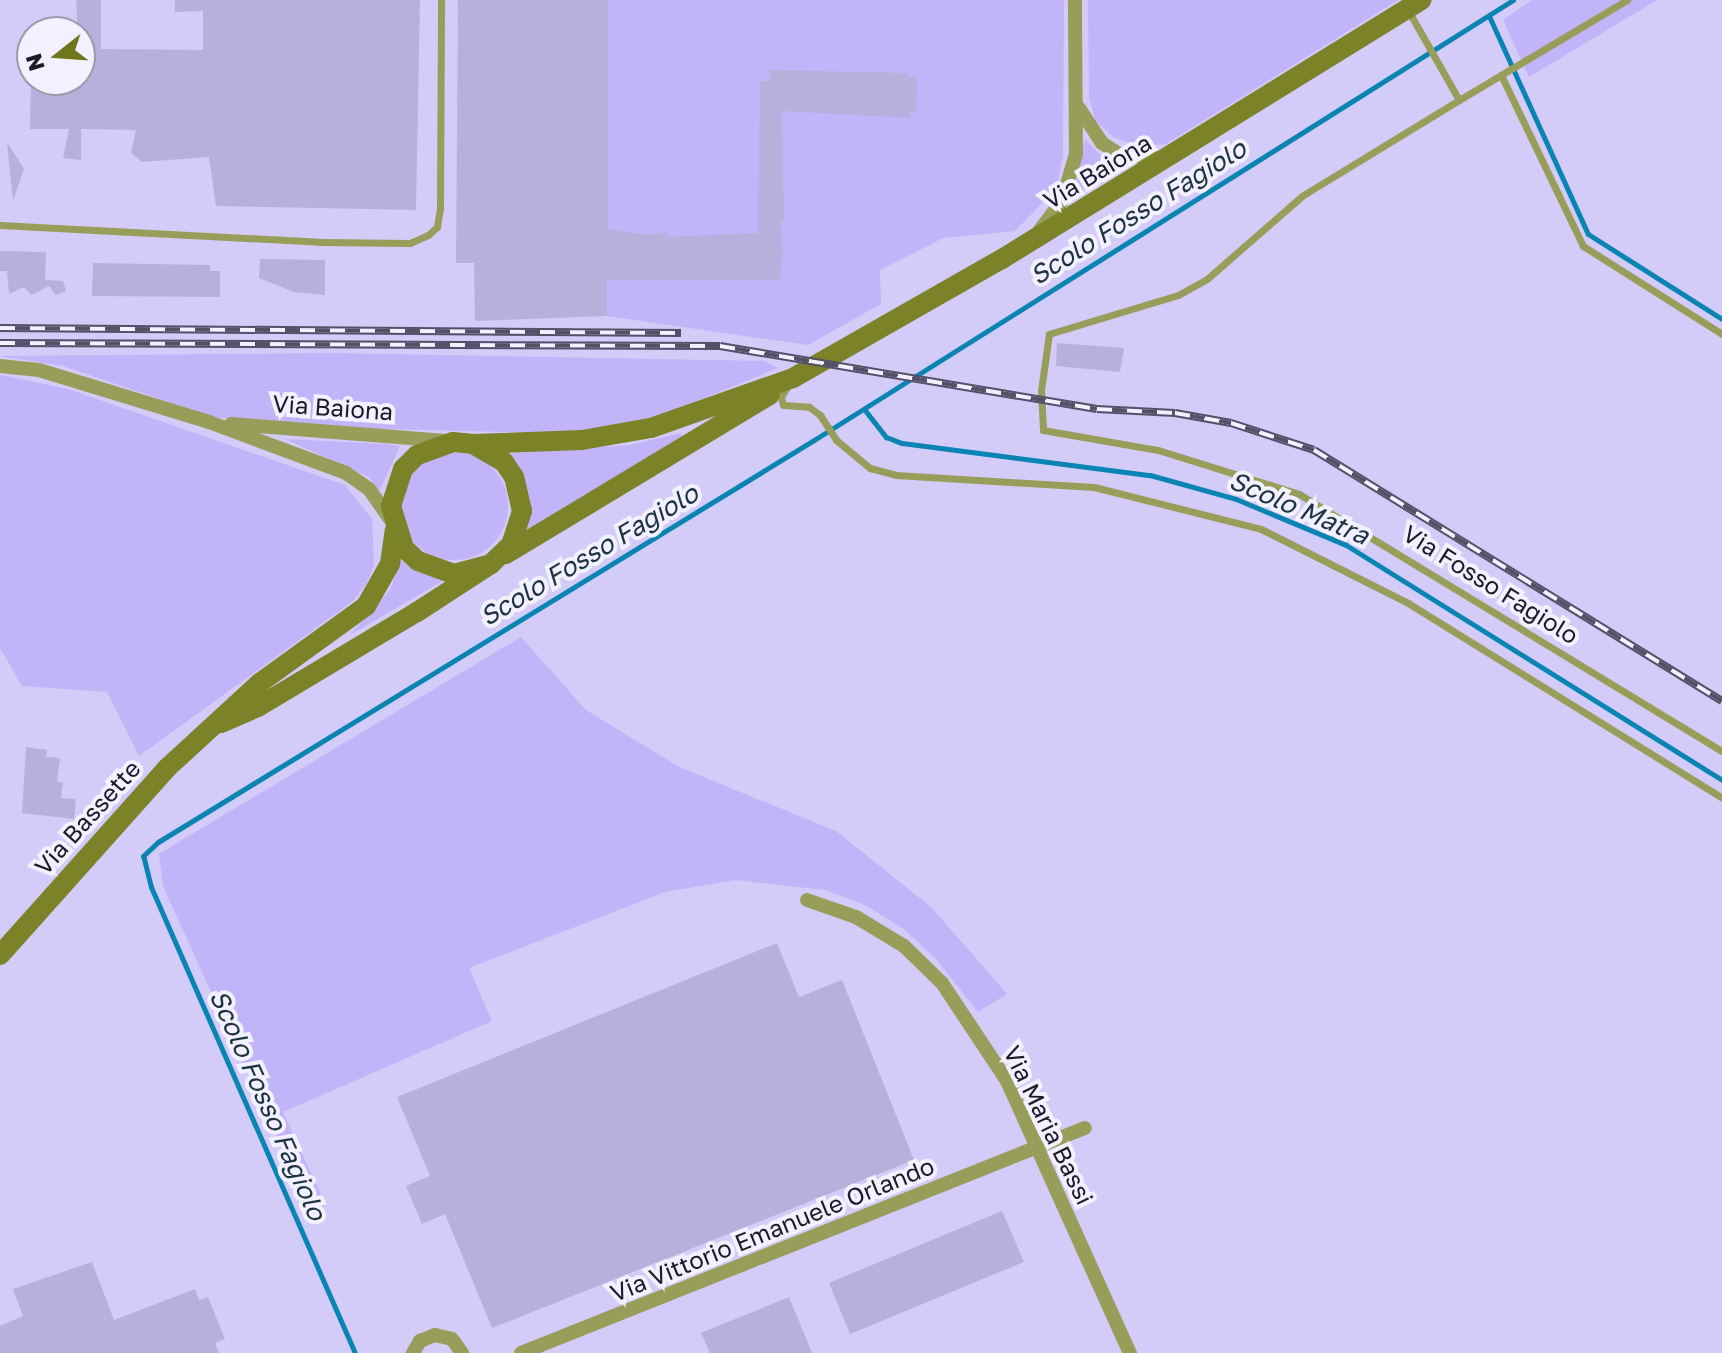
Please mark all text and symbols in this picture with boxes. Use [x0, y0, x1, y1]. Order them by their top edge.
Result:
north arrow [16, 16, 96, 96]
text: N [19, 51, 50, 75]
street label: Via Baiona [1038, 128, 1156, 214]
water label: Scolo Fosso Fagiolo [1024, 133, 1252, 291]
street label: Via Baiona [272, 388, 394, 426]
water label: Scolo Matra [1225, 465, 1373, 551]
water label: Scolo Fosso Fagiolo [474, 478, 704, 632]
street label: Via Fosso Fagiolo [1398, 518, 1584, 650]
street label: Via Bassette [28, 754, 146, 880]
water label: Scolo Fosso Fagiolo [203, 985, 333, 1225]
street label: Via Maria Bassi [998, 1041, 1100, 1209]
street label: Via Vittorio Emanuele Orlando [606, 1151, 938, 1307]

